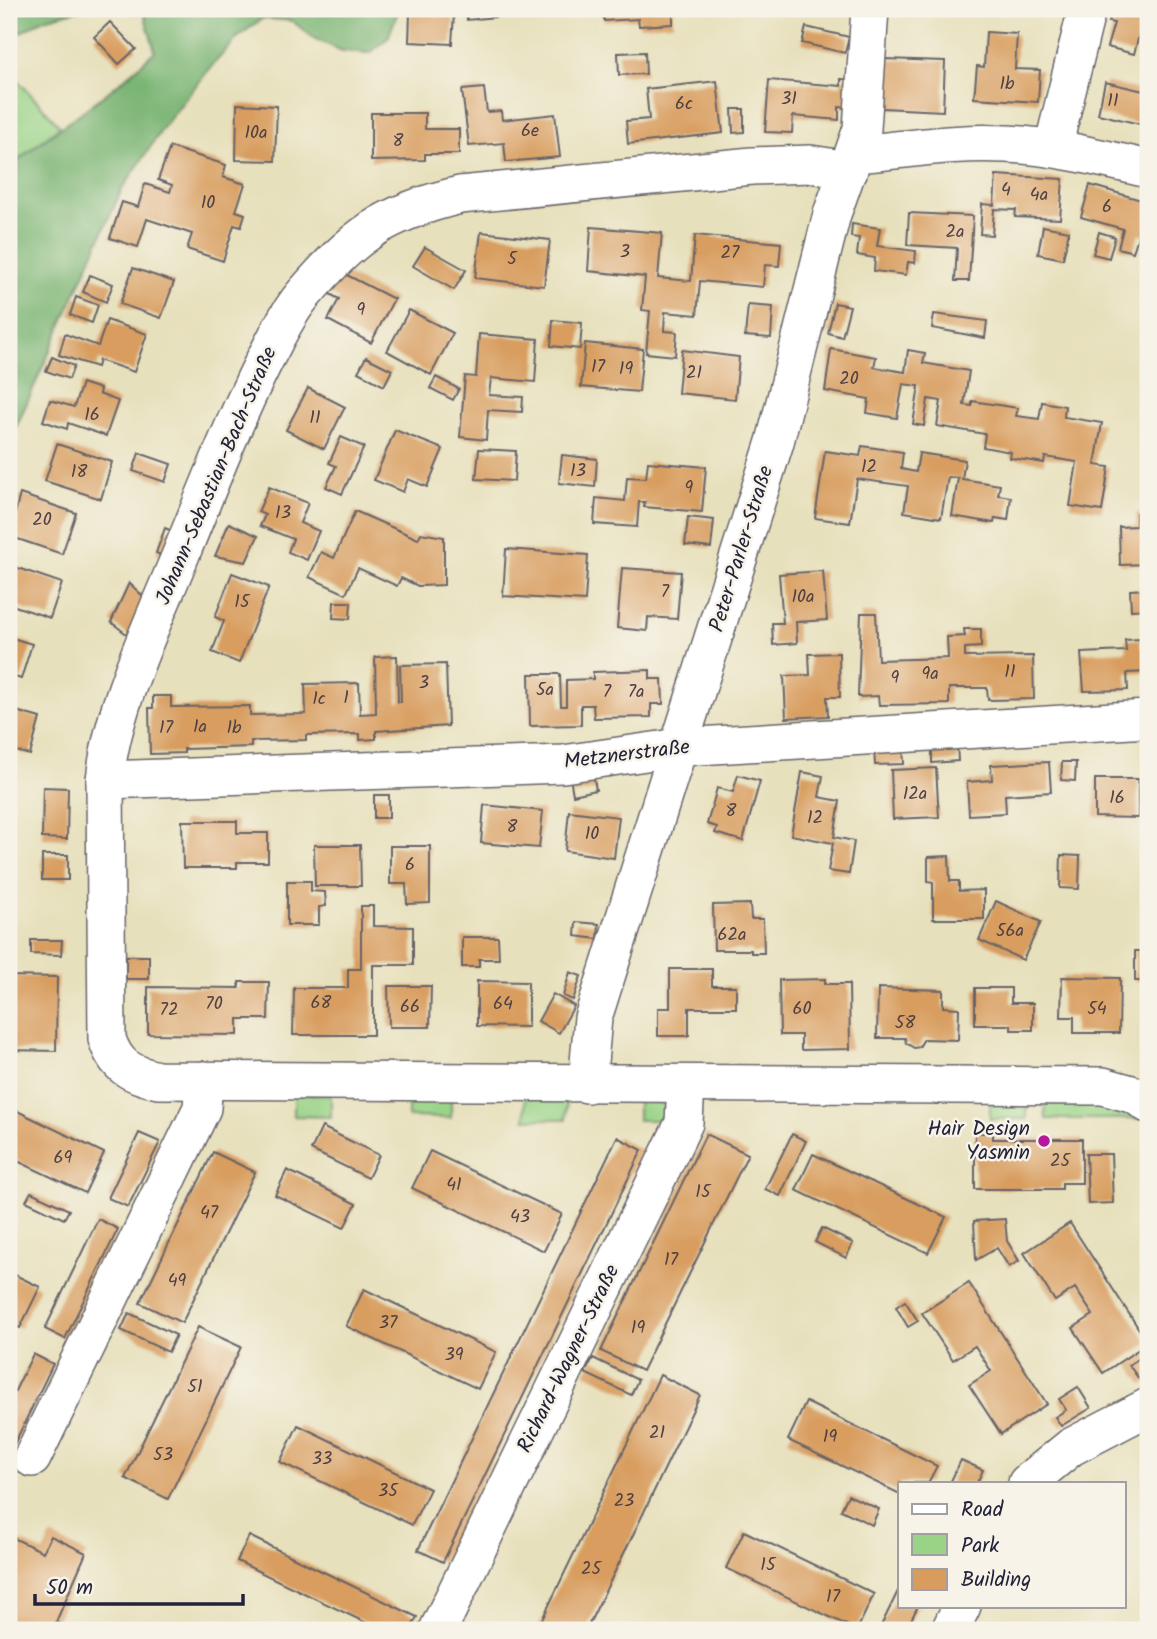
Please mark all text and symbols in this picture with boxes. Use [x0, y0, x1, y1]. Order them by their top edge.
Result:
house number: 1b [999, 70, 1015, 99]
house number: 31 [781, 85, 797, 114]
house number: 11 [1107, 87, 1119, 116]
house number: 6c [675, 90, 693, 119]
house number: 6e [521, 117, 539, 146]
house number: 10a [244, 119, 268, 148]
house number: 8 [393, 127, 404, 156]
house number: 4 [1001, 176, 1011, 205]
house number: 4a [1030, 181, 1048, 210]
house number: 10 [201, 189, 215, 218]
house number: 6 [1102, 193, 1112, 222]
house number: 2a [946, 218, 964, 247]
house number: 3 [620, 238, 630, 267]
house number: 27 [721, 239, 740, 268]
house number: 5 [507, 245, 518, 274]
house number: 9 [357, 296, 366, 325]
street label: Johann-Sebastian-Bach-Straße [148, 341, 287, 610]
house number: 17 [591, 353, 606, 382]
house number: 19 [619, 355, 633, 384]
house number: 21 [686, 359, 702, 388]
house number: 20 [839, 365, 859, 394]
house number: 16 [84, 401, 100, 430]
house number: 11 [309, 404, 321, 433]
house number: 12 [861, 453, 877, 482]
house number: 13 [570, 457, 586, 486]
house number: 18 [71, 458, 87, 487]
street label: Peter-Parler-Straße [701, 461, 783, 636]
house number: 9 [685, 474, 694, 503]
house number: 13 [275, 499, 291, 528]
house number: 20 [32, 506, 52, 535]
house number: 7 [661, 578, 670, 607]
house number: 10a [791, 583, 815, 612]
house number: 15 [234, 588, 251, 617]
house number: 11 [1004, 658, 1016, 687]
house number: 9a [921, 660, 939, 689]
house number: 9 [891, 664, 900, 693]
house number: 3 [419, 669, 429, 698]
house number: 5a [536, 676, 554, 705]
house number: 7 [603, 678, 612, 707]
house number: 7a [628, 678, 644, 707]
house number: 1 [343, 684, 349, 713]
house number: 1c [312, 685, 326, 714]
house number: 1a [193, 713, 207, 742]
house number: 17 [159, 714, 174, 743]
house number: 1b [226, 714, 242, 743]
street label: Metznerstraße [562, 731, 692, 779]
house number: 12a [903, 780, 927, 809]
house number: 16 [1109, 784, 1125, 813]
house number: 8 [726, 797, 737, 826]
house number: 12 [807, 804, 823, 833]
house number: 8 [507, 813, 518, 842]
house number: 10 [585, 820, 599, 849]
house number: 6 [405, 851, 415, 880]
house number: 56a [996, 917, 1024, 946]
house number: 62a [718, 921, 746, 950]
house number: 68 [311, 989, 332, 1018]
house number: 70 [205, 990, 223, 1019]
house number: 64 [493, 990, 513, 1019]
house number: 66 [400, 993, 420, 1022]
house number: 60 [792, 995, 812, 1024]
house number: 54 [1087, 995, 1107, 1024]
house number: 72 [160, 996, 178, 1025]
house number: 58 [895, 1009, 915, 1038]
place label: Hair Design Yasmin [928, 1113, 1030, 1170]
marker: Hair Design Yasmin [1036, 1133, 1052, 1149]
house number: 69 [54, 1144, 73, 1173]
house number: 25 [1050, 1147, 1071, 1176]
house number: 41 [446, 1171, 462, 1200]
house number: 15 [695, 1178, 712, 1207]
house number: 47 [200, 1199, 219, 1228]
house number: 43 [510, 1203, 530, 1232]
house number: 17 [664, 1246, 679, 1275]
street label: Richard-Wagner-Straße [509, 1259, 629, 1459]
house number: 49 [168, 1267, 187, 1296]
house number: 37 [379, 1309, 398, 1338]
house number: 19 [631, 1314, 645, 1343]
house number: 39 [444, 1341, 464, 1370]
house number: 51 [187, 1373, 203, 1402]
house number: 21 [649, 1419, 665, 1448]
house number: 19 [823, 1423, 837, 1452]
house number: 53 [153, 1441, 173, 1470]
house number: 33 [312, 1445, 332, 1474]
house number: 35 [378, 1477, 399, 1506]
legend [898, 1482, 1126, 1608]
house number: 23 [614, 1487, 634, 1516]
text: Road [961, 1494, 1004, 1527]
text: Park [961, 1530, 999, 1563]
house number: 15 [760, 1551, 777, 1580]
house number: 25 [581, 1555, 602, 1584]
scale bar [35, 1562, 243, 1606]
text: Building [961, 1564, 1031, 1597]
text: 50 m [46, 1572, 93, 1605]
house number: 17 [826, 1583, 841, 1612]

